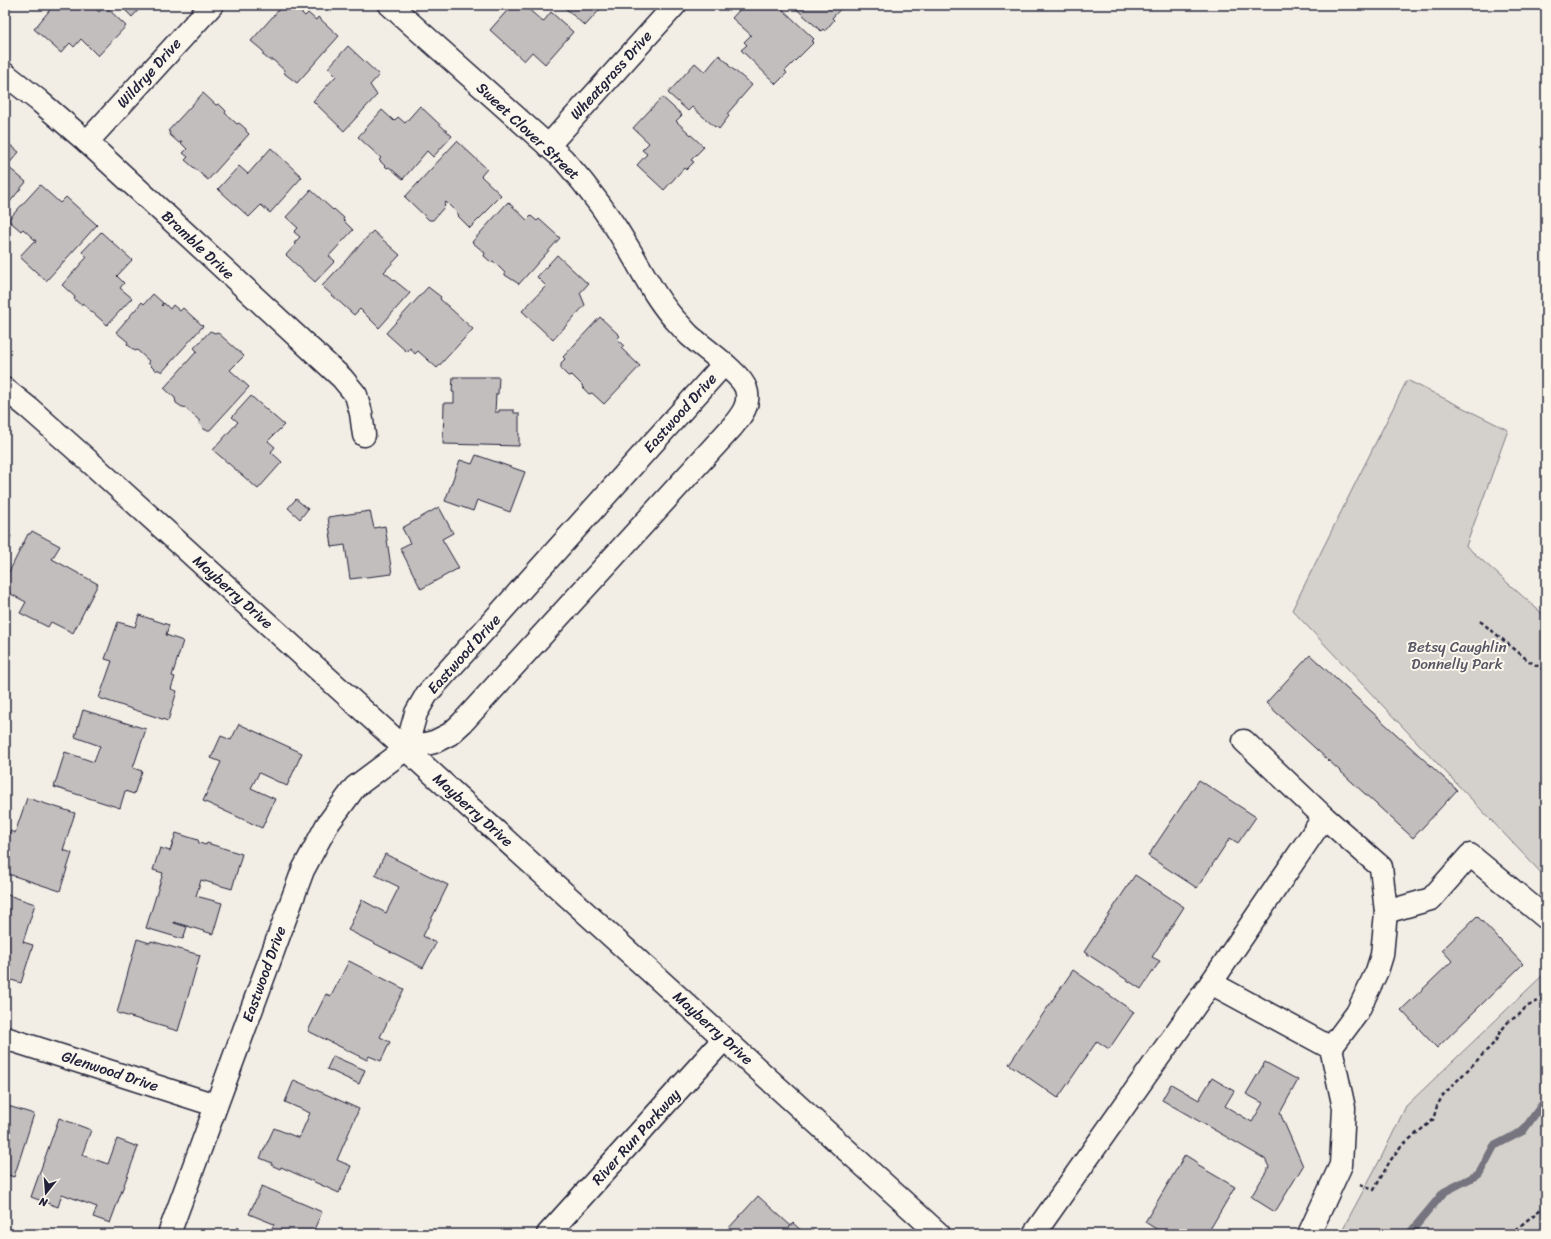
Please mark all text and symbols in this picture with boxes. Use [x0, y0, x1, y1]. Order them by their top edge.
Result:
street label: Wheatgrass Drive [563, 24, 659, 126]
street label: Wildrye Drive [110, 32, 188, 114]
street label: Sweet Clover Street [470, 76, 586, 187]
street label: Bramble Drive [155, 204, 241, 286]
street label: Eastwood Drive [637, 367, 723, 459]
street label: Mayberry Drive [187, 548, 280, 636]
street label: Eastwood Drive [421, 608, 507, 700]
park label: Betsy Caughlin Donnelly Park [1407, 634, 1507, 677]
street label: Mayberry Drive [427, 766, 520, 854]
street label: Eastwood Drive [235, 922, 293, 1026]
street label: Mayberry Drive [667, 984, 760, 1072]
street label: Glenwood Drive [58, 1043, 162, 1099]
street label: River Run Parkway [585, 1082, 687, 1191]
north arrow [26, 1173, 66, 1213]
text: N [36, 1192, 51, 1213]

